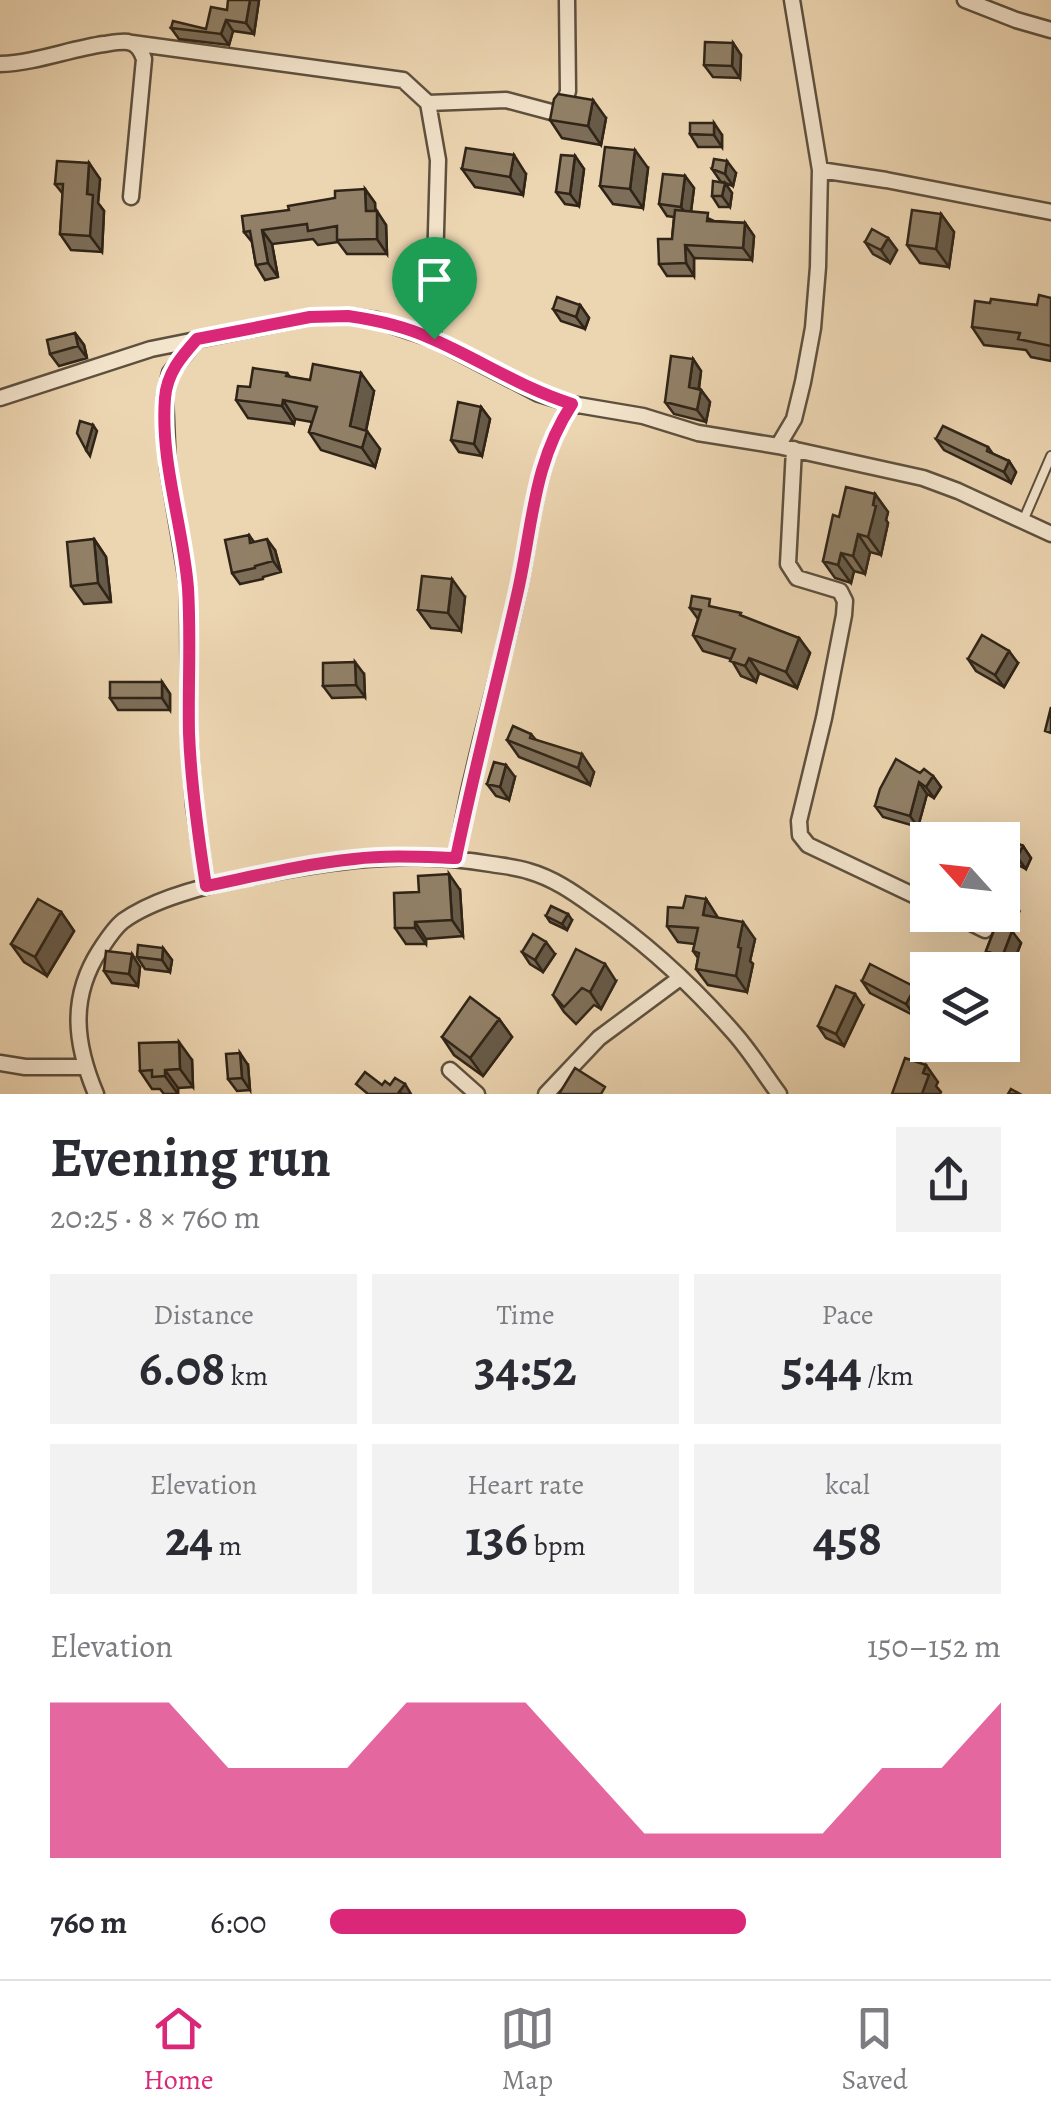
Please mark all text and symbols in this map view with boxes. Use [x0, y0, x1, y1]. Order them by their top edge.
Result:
pin [392, 237, 477, 340]
icon: arrive [407, 252, 462, 307]
north arrow [910, 822, 1020, 932]
map controls [910, 822, 1020, 1062]
button: layers [910, 952, 1020, 1062]
text: Evening run [50, 1120, 331, 1195]
button: share [896, 1127, 1001, 1232]
text: 20:25 · 8 × 760 m [50, 1195, 260, 1239]
text: Distance [153, 1296, 254, 1334]
text: Time [496, 1296, 555, 1334]
text: Pace [822, 1296, 873, 1334]
text: 6.08 [139, 1334, 225, 1402]
text: 34:52 [474, 1334, 577, 1402]
text: 5:44 [781, 1334, 862, 1402]
text: km [225, 1357, 268, 1395]
text: /km [862, 1357, 914, 1395]
text: Elevation [150, 1466, 257, 1504]
text: Heart rate [467, 1466, 584, 1504]
text: kcal [825, 1466, 870, 1504]
text: 24 [165, 1504, 213, 1572]
text: 136 [465, 1504, 528, 1572]
text: 458 [813, 1504, 882, 1572]
text: m [213, 1527, 242, 1565]
text: bpm [528, 1527, 586, 1565]
text: Elevation [50, 1624, 173, 1668]
text: 150–152 m [867, 1624, 1001, 1668]
text: 760 m [50, 1900, 127, 1944]
text: 6:00 [210, 1900, 267, 1944]
tab: Home [143, 2001, 214, 2099]
tab: Map [500, 2001, 555, 2099]
tab: Saved [841, 2001, 908, 2099]

